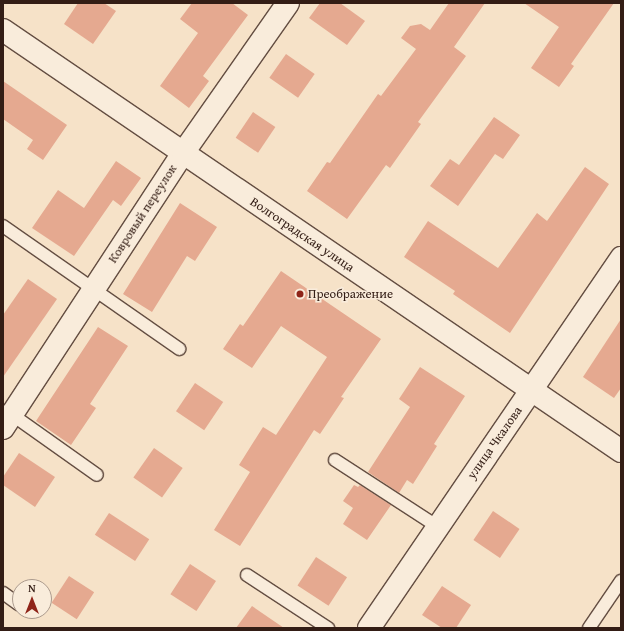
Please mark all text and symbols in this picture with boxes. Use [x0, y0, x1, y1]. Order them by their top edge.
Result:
street label: Ковровый переулок [105, 162, 181, 266]
street label: Волгоградская улица [247, 194, 357, 276]
place label: Преображение [308, 286, 393, 302]
marker: Преображение [295, 289, 305, 299]
street label: улица Чкалова [464, 404, 526, 482]
north arrow [12, 579, 52, 619]
text: N [28, 580, 36, 596]

